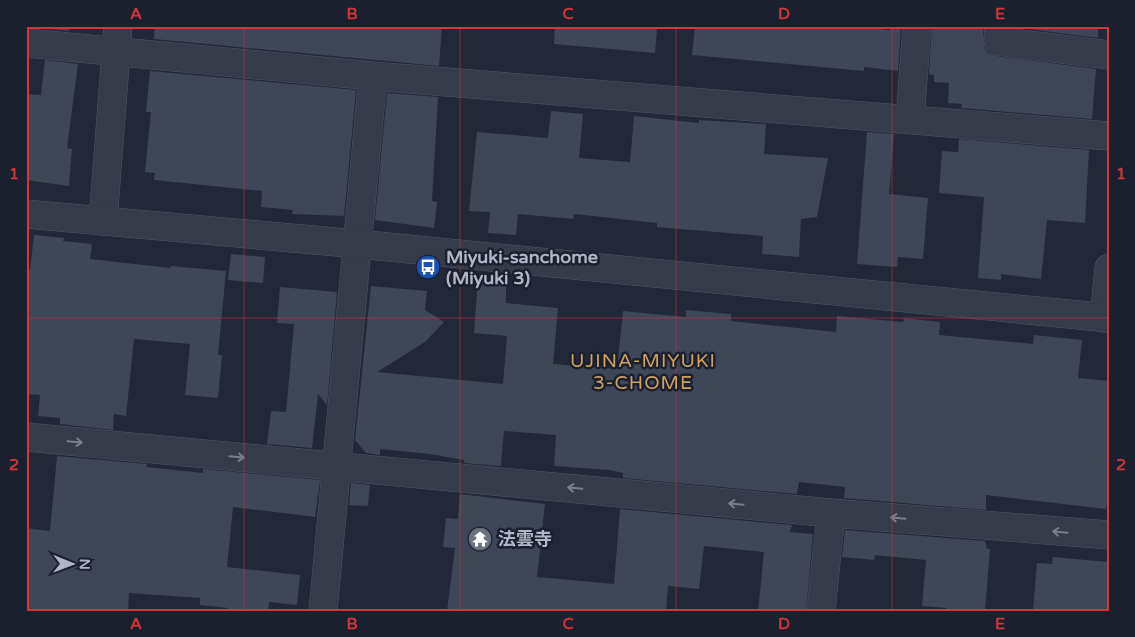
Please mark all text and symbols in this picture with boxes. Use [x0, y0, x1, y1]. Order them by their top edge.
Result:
text: A [130, 4, 142, 24]
text: B [346, 4, 358, 24]
text: C [562, 4, 574, 24]
text: D [778, 4, 790, 24]
text: E [995, 4, 1005, 24]
text: 1 [9, 164, 19, 184]
text: 1 [1116, 164, 1126, 184]
place label: Miyuki-sanchome (Miyuki 3) [446, 246, 598, 289]
bus stop icon: Miyuki-sanchome (Miyuki 3) [415, 254, 441, 280]
district label: UJINA-MIYUKI 3-CHOME [570, 350, 716, 394]
one-way arrow [67, 437, 83, 447]
one-way arrow [228, 452, 244, 461]
text: 2 [9, 455, 19, 475]
text: 2 [1116, 455, 1126, 475]
one-way arrow [567, 484, 583, 493]
one-way arrow [729, 499, 745, 509]
one-way arrow [890, 514, 906, 523]
temple icon: 法雲寺 [467, 526, 493, 552]
one-way arrow [1052, 527, 1068, 536]
place label: 法雲寺 [498, 528, 552, 550]
north arrow [48, 540, 98, 590]
text: N [76, 558, 93, 570]
text: A [130, 614, 142, 634]
text: B [346, 614, 358, 634]
text: C [562, 614, 574, 634]
text: D [778, 614, 790, 634]
text: E [995, 614, 1005, 634]

